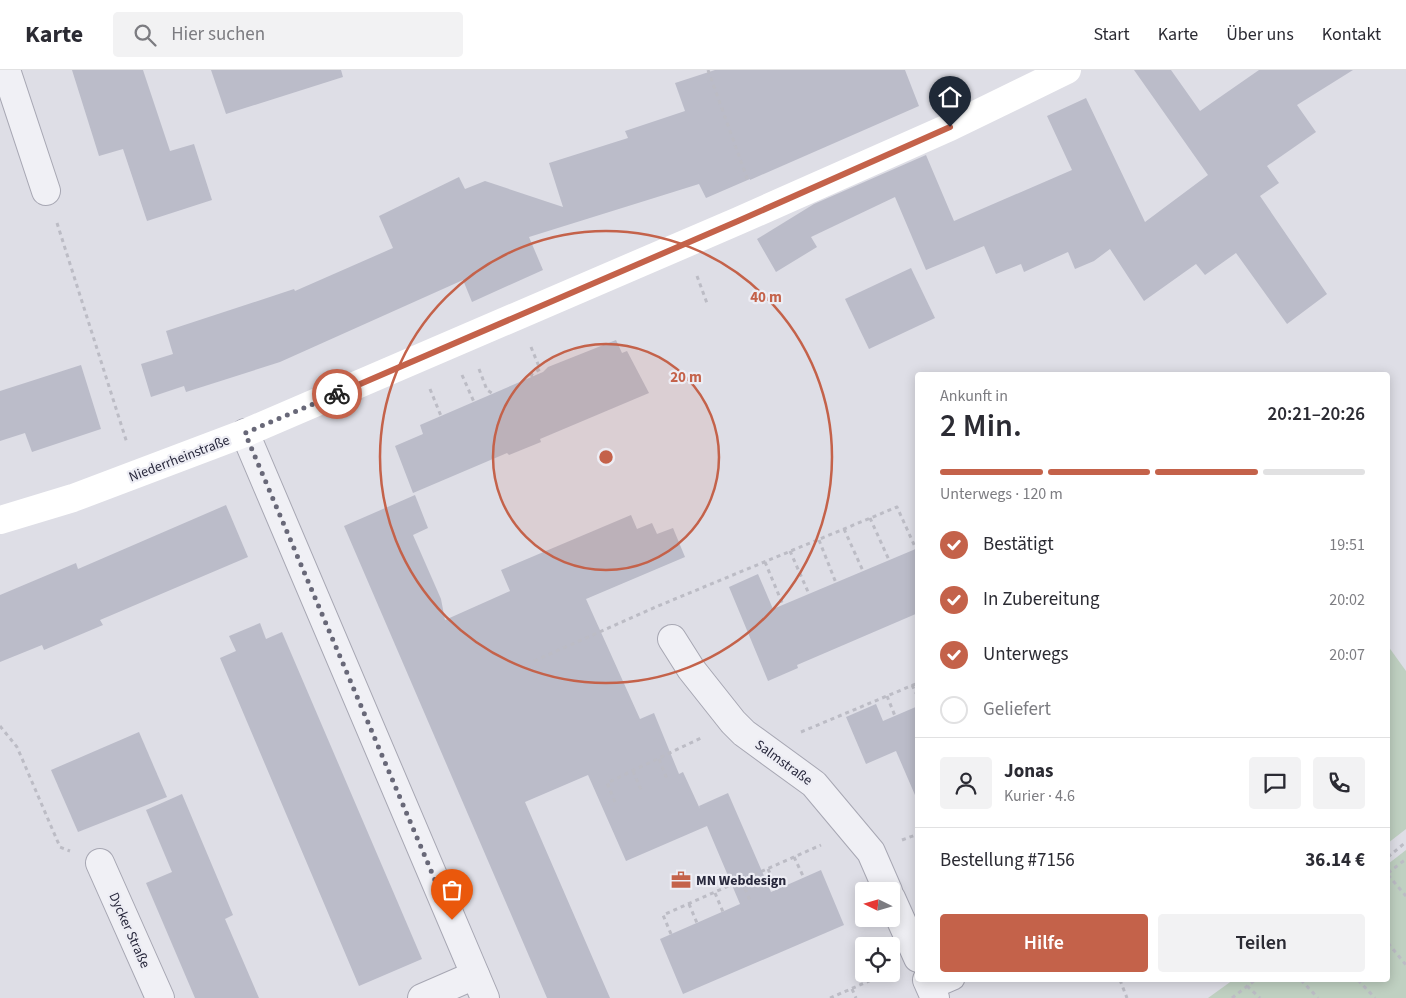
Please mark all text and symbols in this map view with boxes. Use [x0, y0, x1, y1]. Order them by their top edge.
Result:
search box [113, 12, 463, 57]
text: Karte [25, 17, 83, 52]
icon: search [131, 21, 159, 49]
text: Hier suchen [171, 21, 265, 48]
text: Start [1093, 22, 1130, 47]
text: Karte [1158, 22, 1198, 47]
text: Über uns [1226, 22, 1294, 47]
text: Kontakt [1322, 22, 1381, 47]
pin [929, 76, 971, 127]
icon: home [936, 83, 964, 111]
text: 40 m [750, 287, 782, 308]
text: 20 m [670, 367, 702, 388]
courier [312, 369, 362, 419]
icon: bike [323, 380, 351, 408]
text: Ankunft in [940, 385, 1008, 407]
text: 20:21–20:26 [1267, 401, 1365, 428]
text: 2 Min. [940, 403, 1022, 449]
street label: Niederrheinstraße [126, 431, 233, 487]
centre of rings [597, 448, 615, 466]
text: Unterwegs · 120 m [940, 483, 1063, 505]
icon: check [940, 531, 968, 559]
text: Bestätigt [983, 531, 1054, 558]
text: 19:51 [1329, 534, 1365, 556]
icon: check [940, 586, 968, 614]
text: In Zubereitung [983, 586, 1100, 613]
text: 20:02 [1329, 589, 1365, 611]
icon: check [940, 641, 968, 669]
text: Unterwegs [983, 641, 1069, 668]
text: 20:07 [1329, 644, 1365, 666]
text: Geliefert [983, 696, 1051, 723]
street label: Salmstraße [751, 735, 816, 791]
button: person [940, 757, 992, 809]
button: chat [1249, 757, 1301, 809]
button: phone [1313, 757, 1365, 809]
text: Jonas [1004, 758, 1054, 785]
text: Kurier · 4.6 [1004, 785, 1075, 807]
text: Bestellung #7156 [940, 847, 1075, 874]
text: 36.14 € [1305, 847, 1365, 874]
pin [431, 869, 473, 920]
office icon: MN Webdesign [670, 869, 692, 891]
place label: MN Webdesign [696, 871, 786, 891]
icon: bag [438, 876, 466, 904]
north arrow [855, 882, 900, 928]
map controls [855, 882, 900, 982]
street label: Dycker Straße [103, 889, 155, 972]
button: Hilfe [940, 914, 1148, 972]
button: Teilen [1158, 914, 1365, 972]
button: locate [855, 937, 900, 982]

